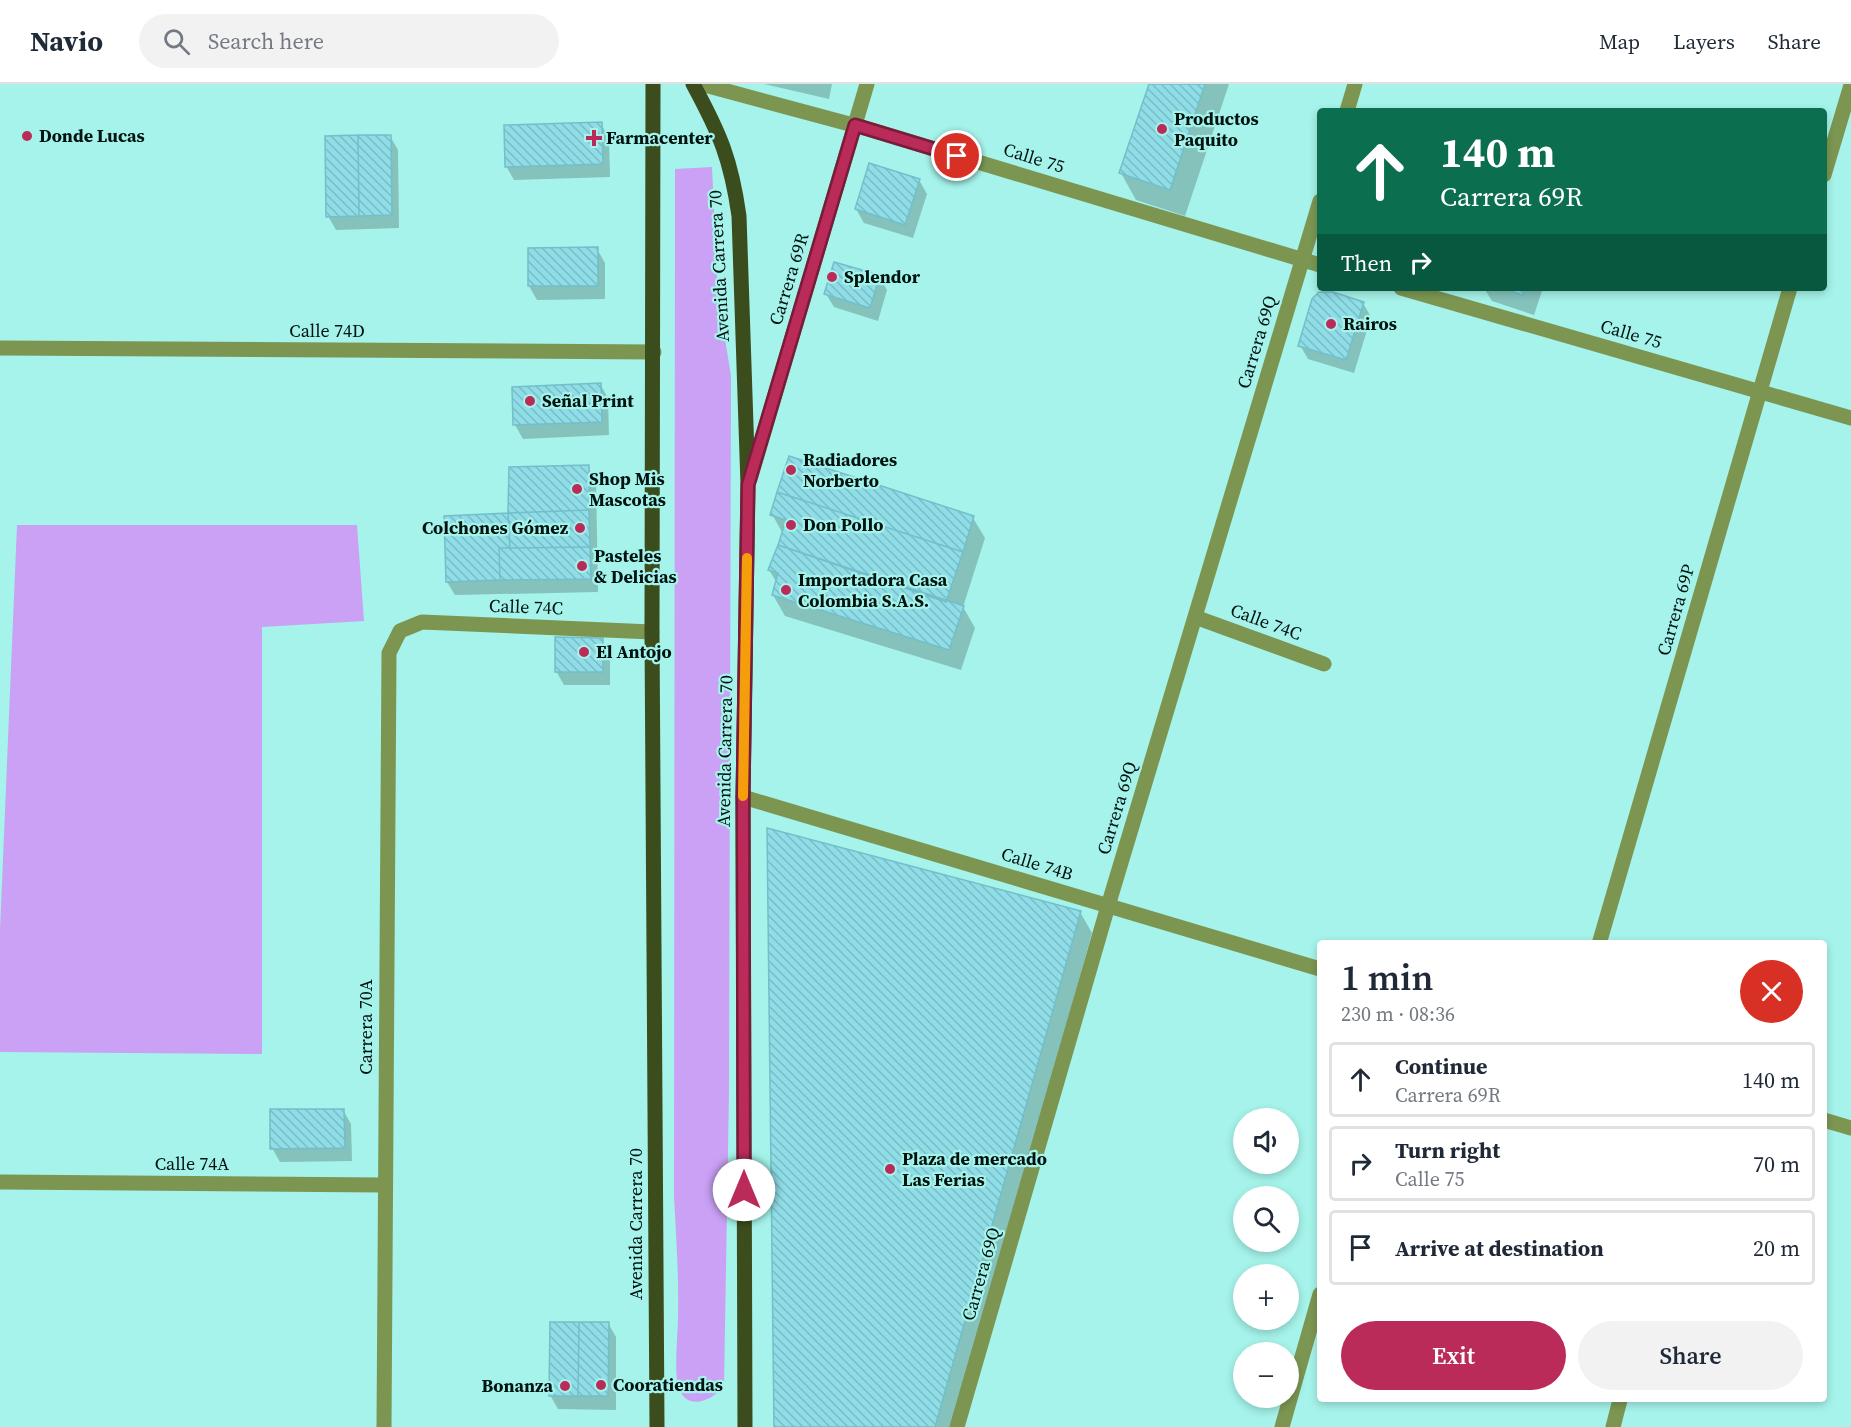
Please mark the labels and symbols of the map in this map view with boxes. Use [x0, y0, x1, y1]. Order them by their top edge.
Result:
place label: Productos Paquito [1174, 106, 1259, 152]
marker: Productos Paquito [1155, 122, 1169, 136]
place label: Donde Lucas [39, 123, 145, 148]
place label: Farmacenter [606, 125, 713, 150]
marker: Donde Lucas [20, 129, 34, 143]
pin [931, 130, 982, 181]
marker: Farmacenter [587, 131, 601, 145]
street label: Calle 75 [1001, 136, 1068, 179]
street label: Avenida Carrera 70 [702, 190, 735, 343]
street label: Carrera 69R [763, 229, 814, 328]
place label: Splendor [844, 264, 921, 289]
marker: Splendor [825, 270, 839, 284]
street label: Carrera 69Q [1231, 292, 1283, 391]
place label: Rairos [1343, 311, 1397, 336]
street label: Calle 75 [1598, 313, 1665, 354]
marker: Rairos [1324, 317, 1338, 331]
street label: Calle 74D [289, 318, 365, 343]
place label: Señal Print [542, 388, 634, 413]
marker: Señal Print [523, 394, 537, 408]
place label: Radiadores Norberto [803, 447, 897, 493]
marker: Radiadores Norberto [784, 463, 798, 477]
place label: Shop Mis Mascotas [589, 466, 666, 512]
marker: Shop Mis Mascotas [570, 482, 584, 496]
place label: Don Pollo [803, 512, 883, 537]
place label: Colchones Gómez [422, 515, 569, 540]
marker: Don Pollo [784, 518, 798, 532]
marker: Colchones Gómez [573, 521, 587, 535]
place label: Pasteles & Delicias [594, 543, 677, 589]
marker: Pasteles & Delicias [575, 559, 589, 573]
street label: Carrera 69P [1651, 561, 1701, 659]
place label: Importadora Casa Colombia S.A.S. [798, 567, 948, 613]
marker: Importadora Casa Colombia S.A.S. [779, 583, 793, 597]
street label: Calle 74C [489, 593, 563, 620]
street label: Calle 74C [1227, 597, 1305, 646]
place label: El Antojo [596, 639, 672, 664]
marker: El Antojo [577, 645, 591, 659]
street label: Avenida Carrera 70 [711, 675, 738, 827]
street label: Carrera 69Q [1091, 758, 1143, 857]
street label: Calle 74B [998, 841, 1076, 886]
street label: Carrera 70A [353, 979, 378, 1075]
place label: Plaza de mercado Las Ferias [902, 1146, 1047, 1192]
street label: Avenida Carrera 70 [623, 1148, 648, 1300]
street label: Calle 74A [155, 1151, 229, 1176]
position arrow [712, 1158, 776, 1222]
marker: Plaza de mercado Las Ferias [883, 1162, 897, 1176]
street label: Carrera 69Q [955, 1224, 1006, 1324]
place label: Cooratiendas [613, 1372, 723, 1397]
place label: Bonanza [481, 1373, 553, 1398]
marker: Cooratiendas [594, 1378, 608, 1392]
marker: Bonanza [558, 1379, 572, 1393]

